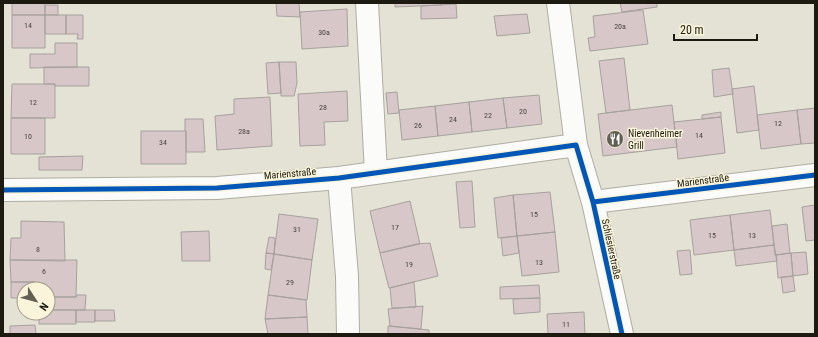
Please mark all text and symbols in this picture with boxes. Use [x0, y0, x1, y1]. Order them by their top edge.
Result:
scale bar [674, 16, 757, 42]
house number: 14 [24, 21, 32, 30]
house number: 20a [614, 22, 626, 31]
text: 20 m [680, 23, 704, 37]
house number: 30a [318, 28, 330, 37]
house number: 12 [29, 98, 37, 107]
house number: 28 [319, 103, 327, 112]
house number: 20 [519, 107, 527, 116]
house number: 22 [484, 111, 492, 120]
house number: 24 [449, 115, 457, 124]
house number: 12 [774, 119, 782, 128]
house number: 26 [414, 121, 422, 130]
house number: 28a [238, 127, 250, 136]
place label: Nievenheimer Grill [628, 128, 682, 151]
restaurant icon: Nievenheimer Grill [605, 129, 625, 149]
house number: 14 [695, 131, 703, 140]
house number: 10 [24, 132, 32, 141]
house number: 34 [159, 138, 167, 147]
street label: Marienstraße [264, 166, 317, 181]
street label: Marienstraße [676, 172, 730, 189]
house number: 15 [530, 210, 538, 219]
street label: Schlesierstraße [600, 218, 623, 281]
house number: 17 [391, 223, 399, 232]
house number: 31 [293, 225, 301, 234]
house number: 15 [708, 231, 716, 240]
house number: 13 [748, 231, 756, 240]
house number: 8 [36, 245, 40, 254]
house number: 13 [535, 258, 543, 267]
house number: 19 [405, 260, 413, 269]
house number: 6 [42, 267, 46, 276]
house number: 29 [286, 278, 294, 287]
north arrow [16, 281, 56, 321]
text: N [36, 300, 51, 313]
house number: 11 [562, 320, 570, 329]

